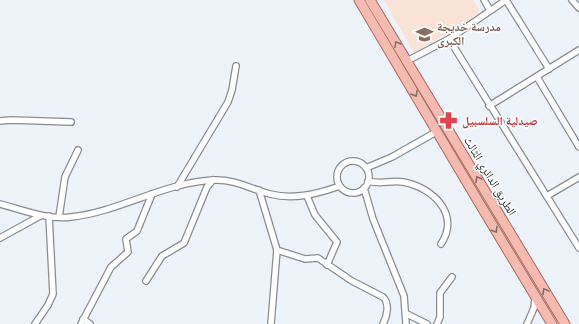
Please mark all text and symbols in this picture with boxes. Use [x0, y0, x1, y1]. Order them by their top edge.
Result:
place label: مدرسة خديجة الكبرى [437, 19, 501, 49]
school or university icon: مدرسة خديجة الكبرى [414, 24, 434, 44]
one-way arrow [394, 41, 401, 48]
one-way arrow [410, 90, 417, 97]
pharmacy icon: صيدلية السلسبيل [439, 111, 459, 131]
place label: صيدلية السلسبيل [462, 113, 538, 129]
street label: الطريق الدائري الثالث [458, 133, 520, 220]
one-way arrow [475, 176, 482, 183]
one-way arrow [490, 226, 498, 233]
one-way arrow [542, 288, 549, 295]

